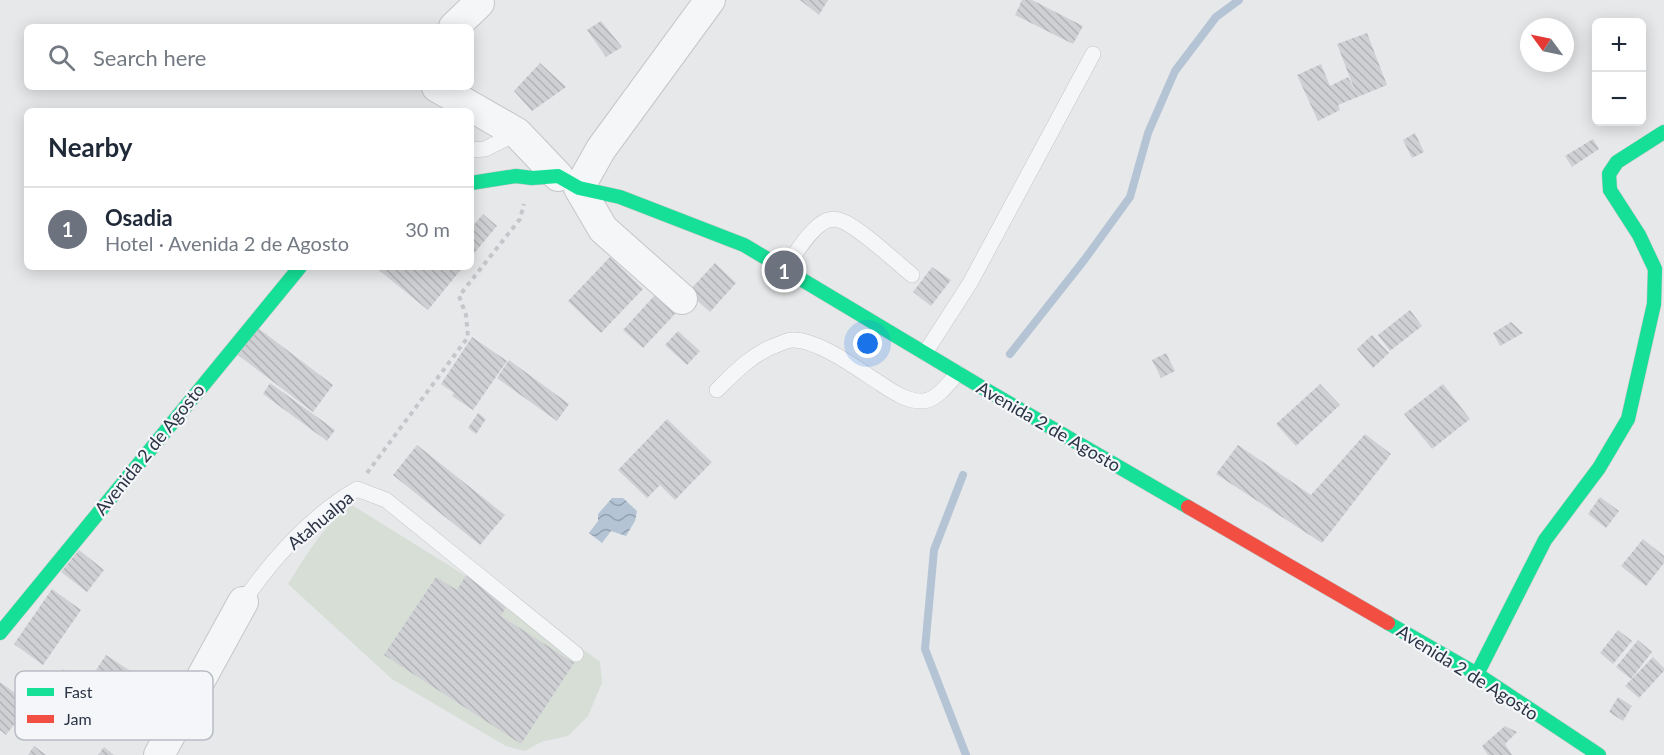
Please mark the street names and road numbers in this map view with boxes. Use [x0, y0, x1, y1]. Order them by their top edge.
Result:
street label: Avenida 2 de Agosto [973, 376, 1125, 476]
street label: Avenida 2 de Agosto [89, 379, 209, 519]
street label: Atahualpa [283, 486, 357, 554]
street label: Avenida 2 de Agosto [1393, 620, 1543, 724]

